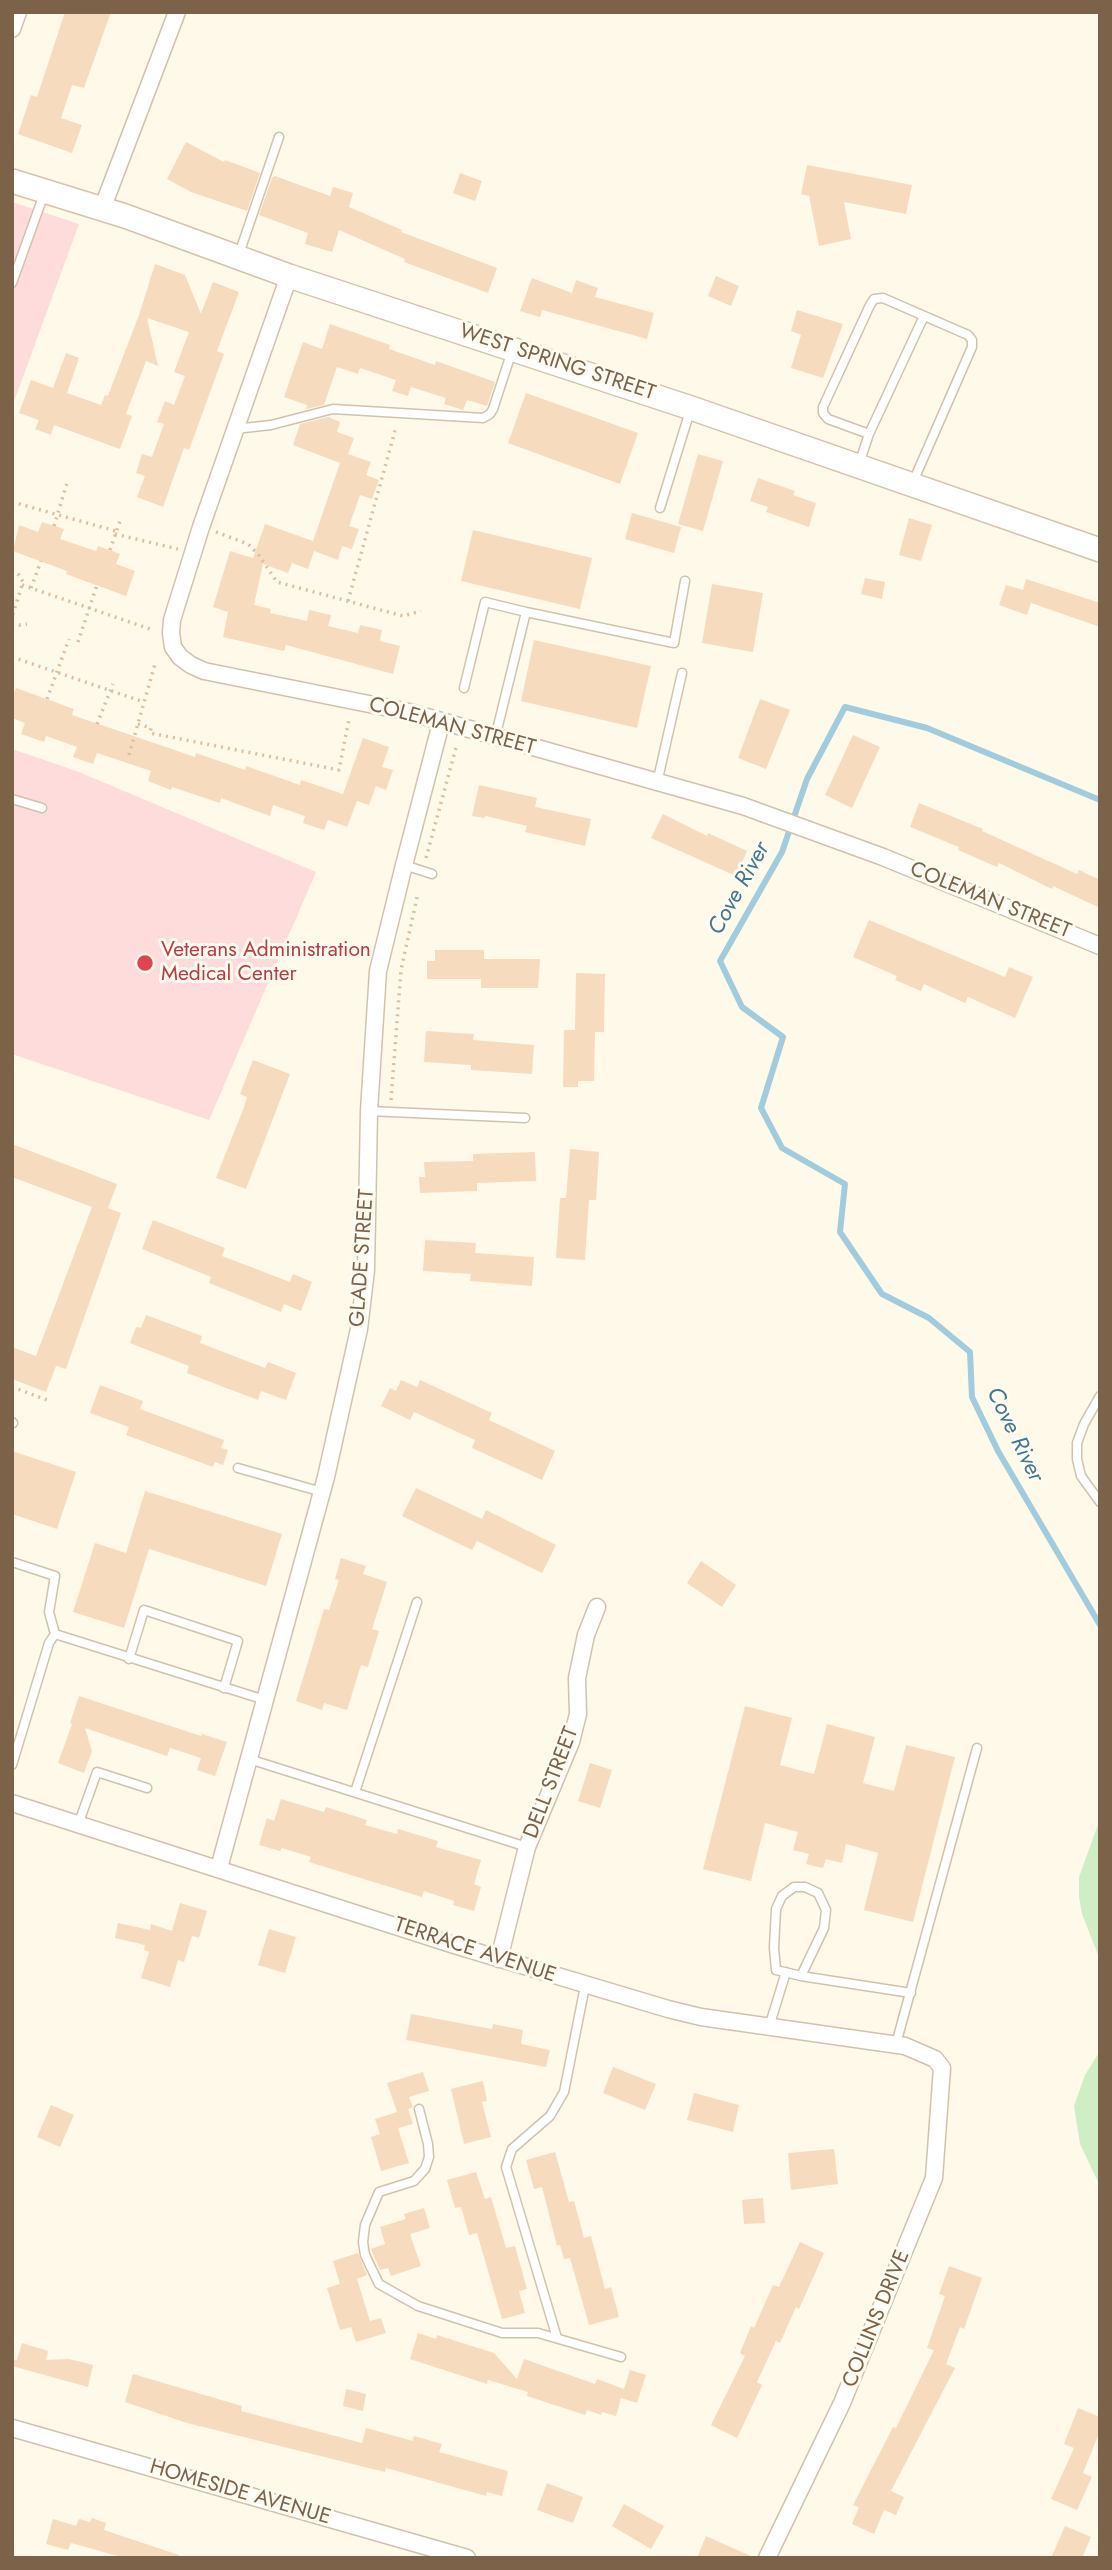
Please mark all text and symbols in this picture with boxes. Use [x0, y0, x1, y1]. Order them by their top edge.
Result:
street label: WEST SPRING STREET [456, 319, 658, 407]
street label: COLEMAN STREET [366, 693, 538, 761]
water label: Cove River [703, 838, 777, 940]
street label: COLEMAN STREET [906, 857, 1074, 945]
place label: Veterans Administration Medical Center [161, 938, 371, 988]
marker: Veterans Administration Medical Center [135, 953, 155, 973]
street label: GLADE STREET [346, 1188, 380, 1328]
water label: Cove River [979, 1383, 1049, 1487]
street label: DELL STREET [519, 1724, 585, 1842]
street label: TERRACE AVENUE [391, 1913, 559, 1989]
street label: COLLINS DRIVE [838, 2247, 916, 2391]
street label: HOMESIDE AVENUE [147, 2455, 333, 2531]

